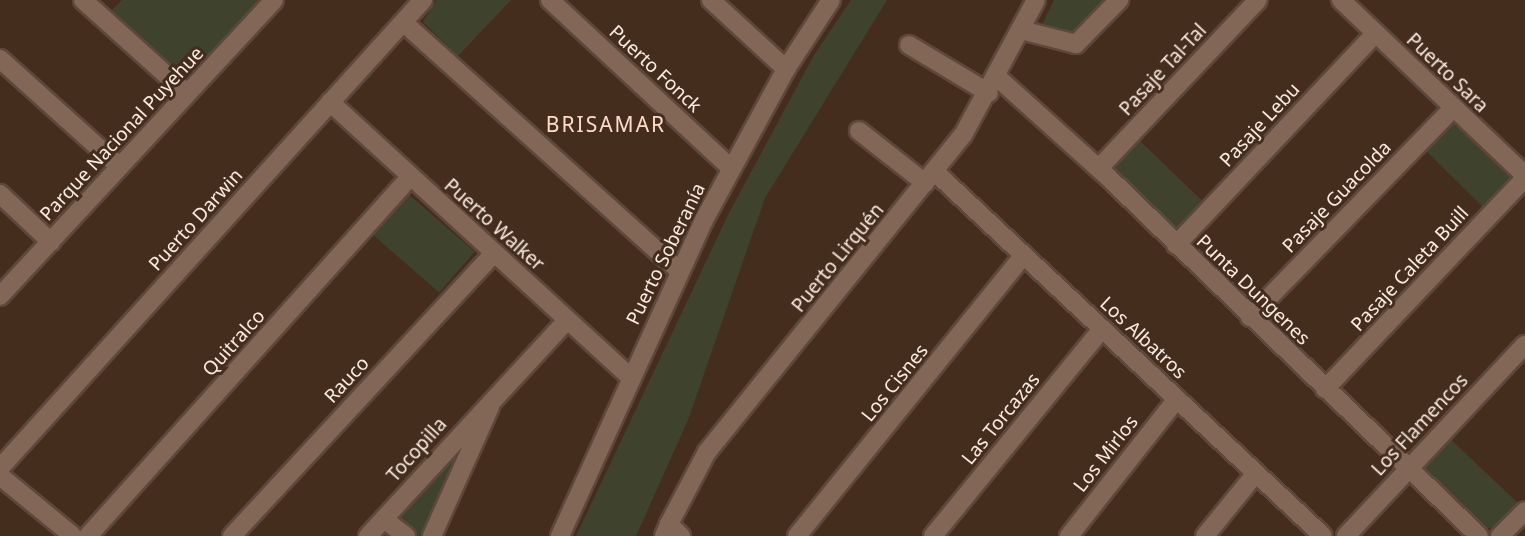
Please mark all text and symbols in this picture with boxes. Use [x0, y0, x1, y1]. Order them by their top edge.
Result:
street label: Pasaje Tal-Tal [1115, 19, 1211, 121]
street label: Puerto Fonck [604, 21, 706, 117]
street label: Puerto Sara [1402, 29, 1492, 117]
street label: Parque Nacional Puyehue [35, 42, 209, 226]
street label: Pasaje Lebu [1215, 78, 1305, 172]
district label: BRISAMAR [547, 111, 665, 137]
street label: Pasaje Guacolda [1278, 136, 1396, 258]
street label: Puerto Darwin [144, 164, 248, 276]
street label: Puerto Walker [439, 174, 549, 276]
street label: Puerto Soberanía [622, 179, 710, 329]
street label: Puerto Lirquén [787, 199, 889, 317]
street label: Pasaje Caleta Buill [1346, 202, 1474, 336]
street label: Punta Dungenes [1192, 230, 1314, 350]
street label: Los Albatros [1095, 292, 1191, 384]
street label: Quitralco [198, 305, 270, 381]
street label: Los Cisnes [857, 340, 933, 426]
street label: Rauco [320, 352, 374, 408]
street label: Las Torcazas [957, 369, 1045, 469]
street label: Los Flamencos [1367, 369, 1473, 481]
street label: Los Mirlos [1069, 411, 1143, 497]
street label: Tocopilla [382, 413, 452, 487]

